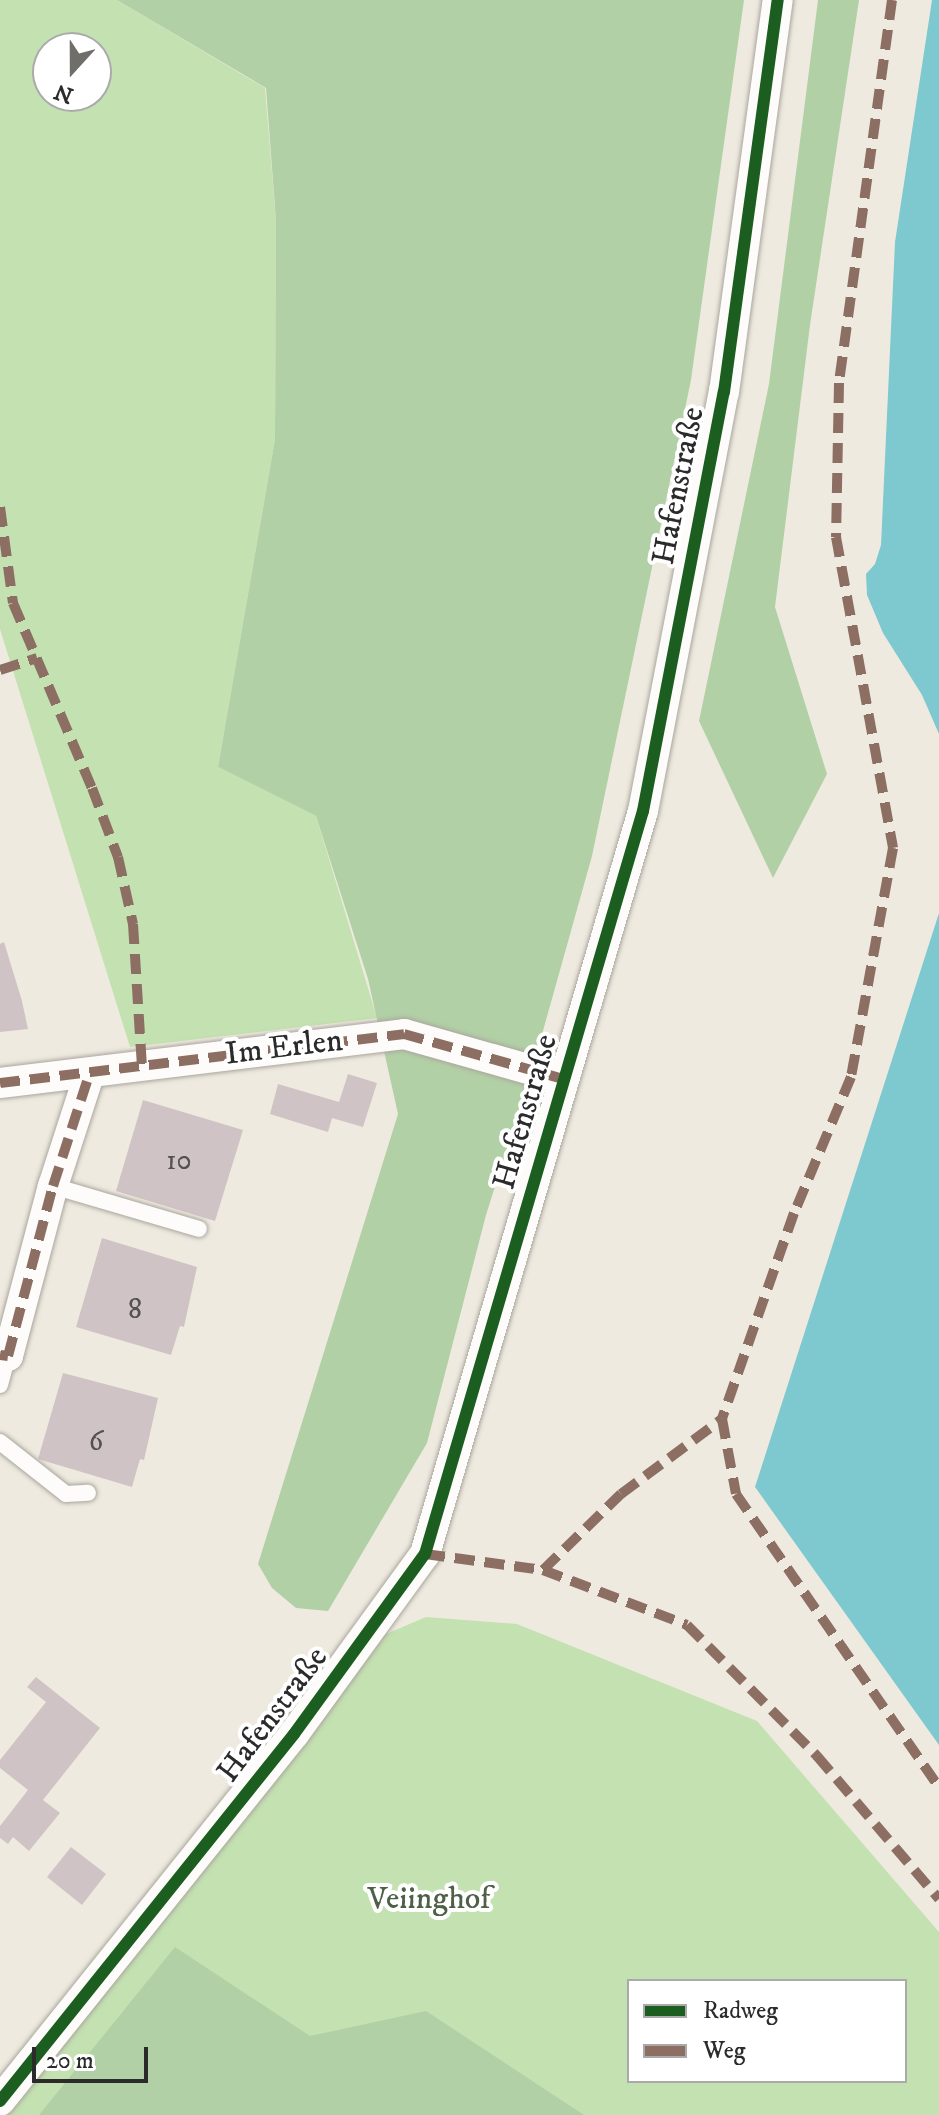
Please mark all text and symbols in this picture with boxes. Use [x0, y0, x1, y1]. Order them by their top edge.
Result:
north arrow [32, 32, 112, 112]
text: N [51, 77, 77, 109]
street label: Hafenstraße [645, 404, 713, 568]
street label: Im Erlen [223, 1022, 345, 1074]
street label: Hafenstraße [486, 1030, 566, 1194]
house number: 10 [166, 1144, 192, 1178]
house number: 8 [128, 1293, 142, 1327]
house number: 6 [89, 1425, 103, 1459]
street label: Hafenstraße [210, 1640, 336, 1790]
park label: Veiinghof [368, 1880, 490, 1918]
legend [627, 1979, 907, 2083]
text: Radweg [703, 1996, 778, 2026]
scale bar [36, 2031, 152, 2081]
text: Weg [703, 2036, 745, 2066]
text: 20 m [46, 2046, 94, 2076]

